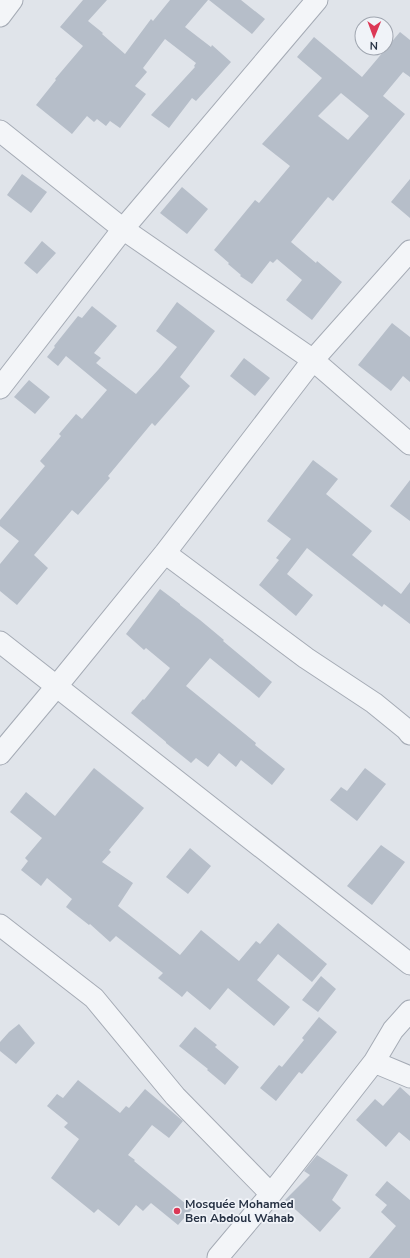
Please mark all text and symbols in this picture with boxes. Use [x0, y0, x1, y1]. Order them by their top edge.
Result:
north arrow [354, 16, 394, 56]
text: N [370, 38, 378, 53]
place label: Mosquée Mohamed Ben Abdoul Wahab [185, 1196, 294, 1226]
marker: Mosquée Mohamed Ben Abdoul Wahab [172, 1206, 182, 1216]

